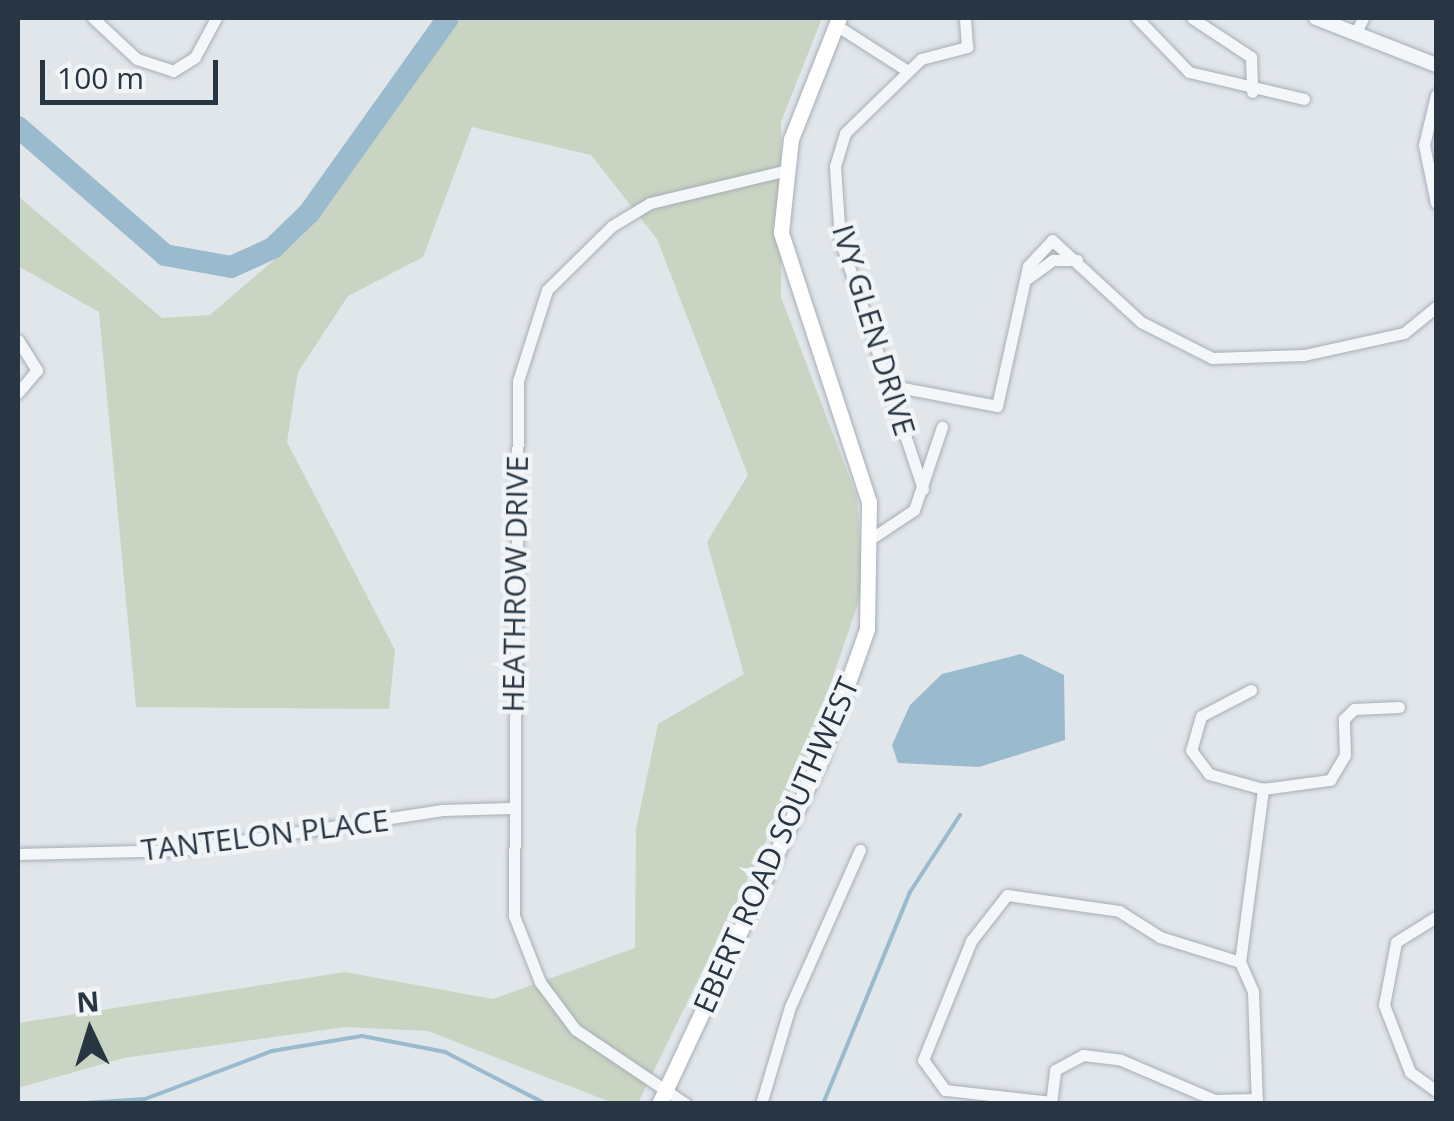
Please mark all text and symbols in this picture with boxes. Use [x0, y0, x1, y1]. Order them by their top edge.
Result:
scale bar [45, 40, 222, 102]
text: 100 m [57, 57, 144, 98]
street label: IVY GLEN DRIVE [825, 220, 923, 440]
street label: HEATHROW DRIVE [495, 455, 535, 713]
street label: EBERT ROAD SOUTHWEST [686, 672, 866, 1018]
street label: TANTELON PLACE [139, 802, 391, 868]
north arrow [40, 981, 140, 1081]
text: N [75, 981, 101, 1021]

